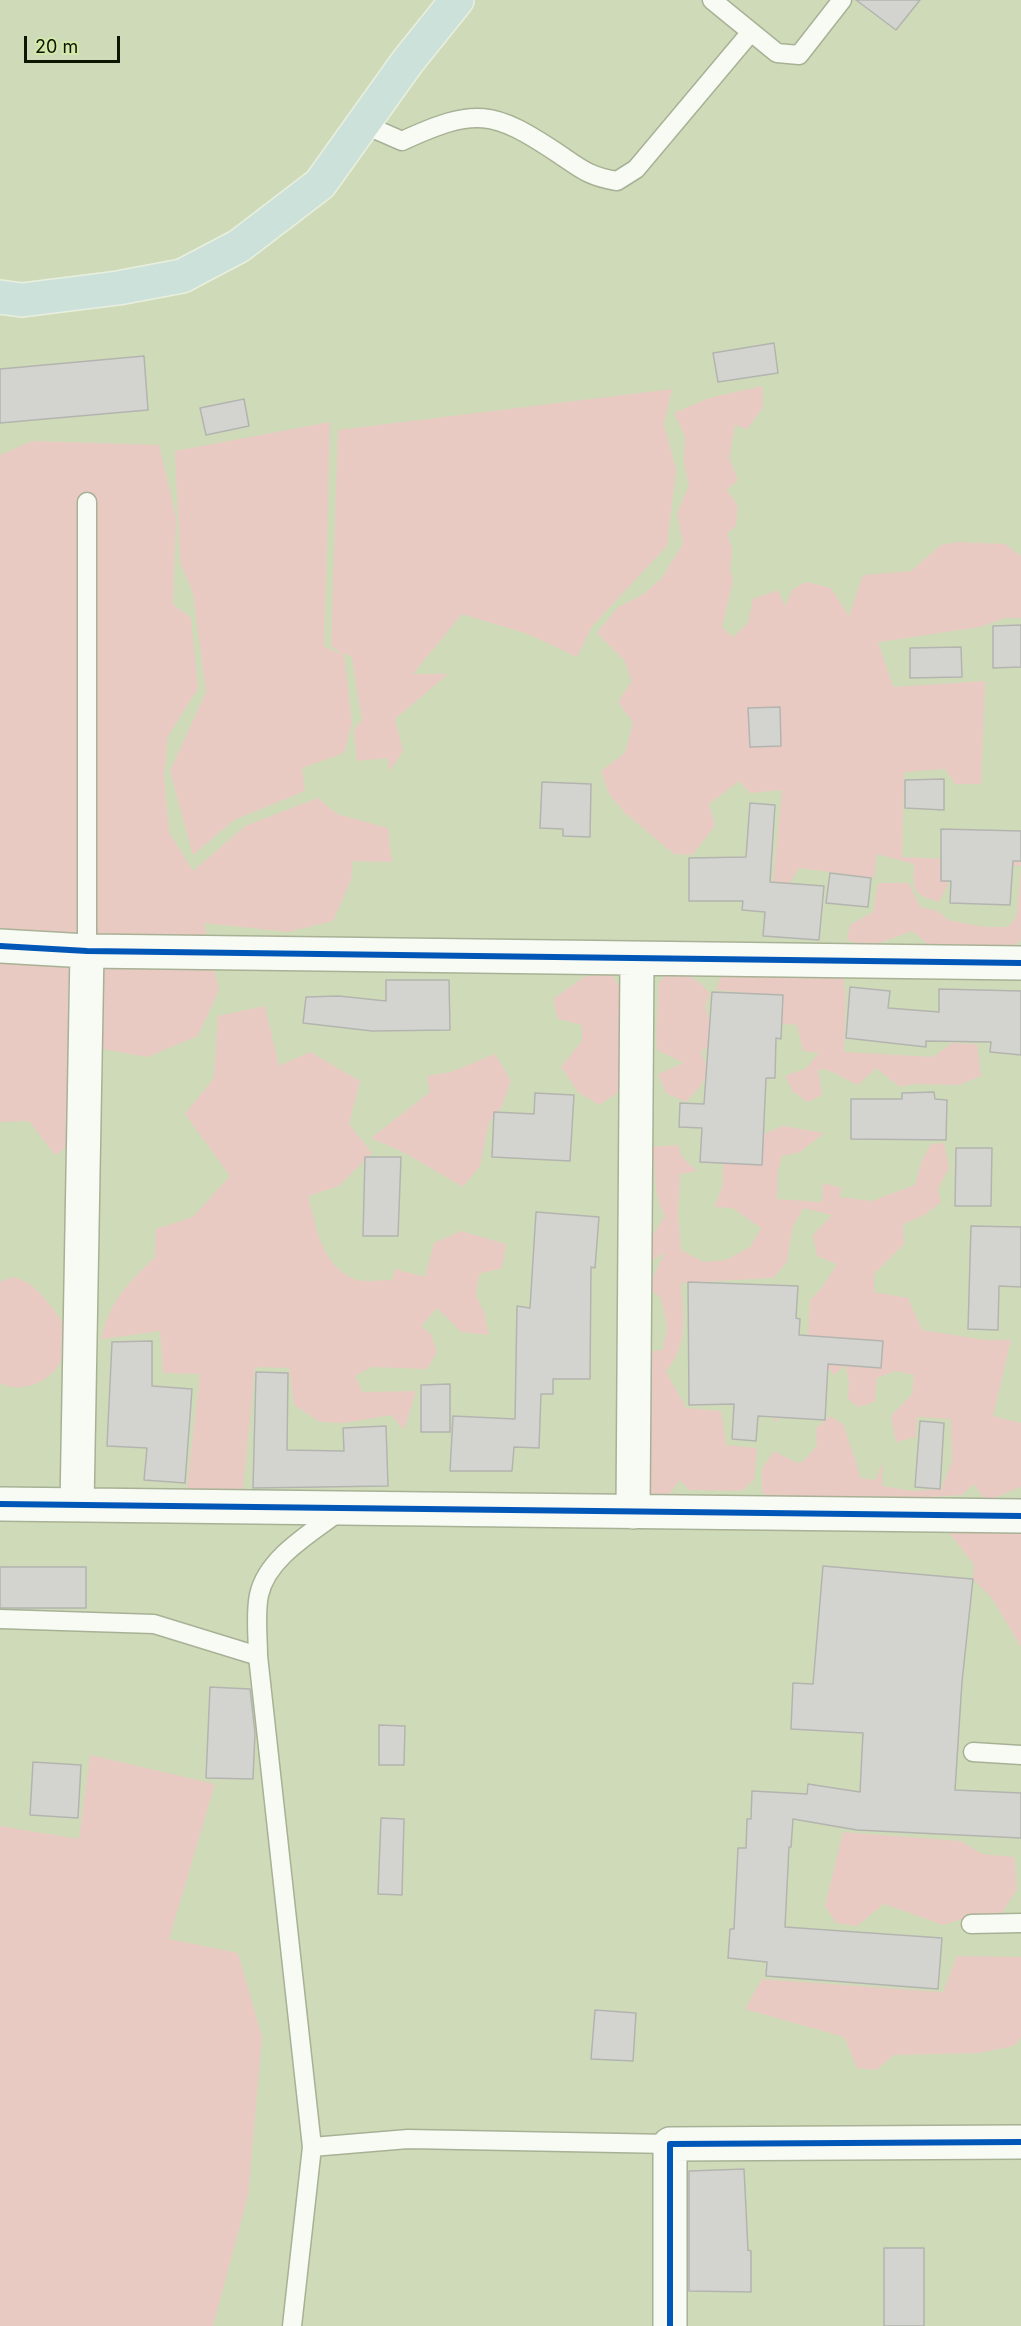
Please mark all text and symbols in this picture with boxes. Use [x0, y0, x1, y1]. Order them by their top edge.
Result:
scale bar [27, 24, 123, 62]
text: 20 m [35, 36, 78, 57]

